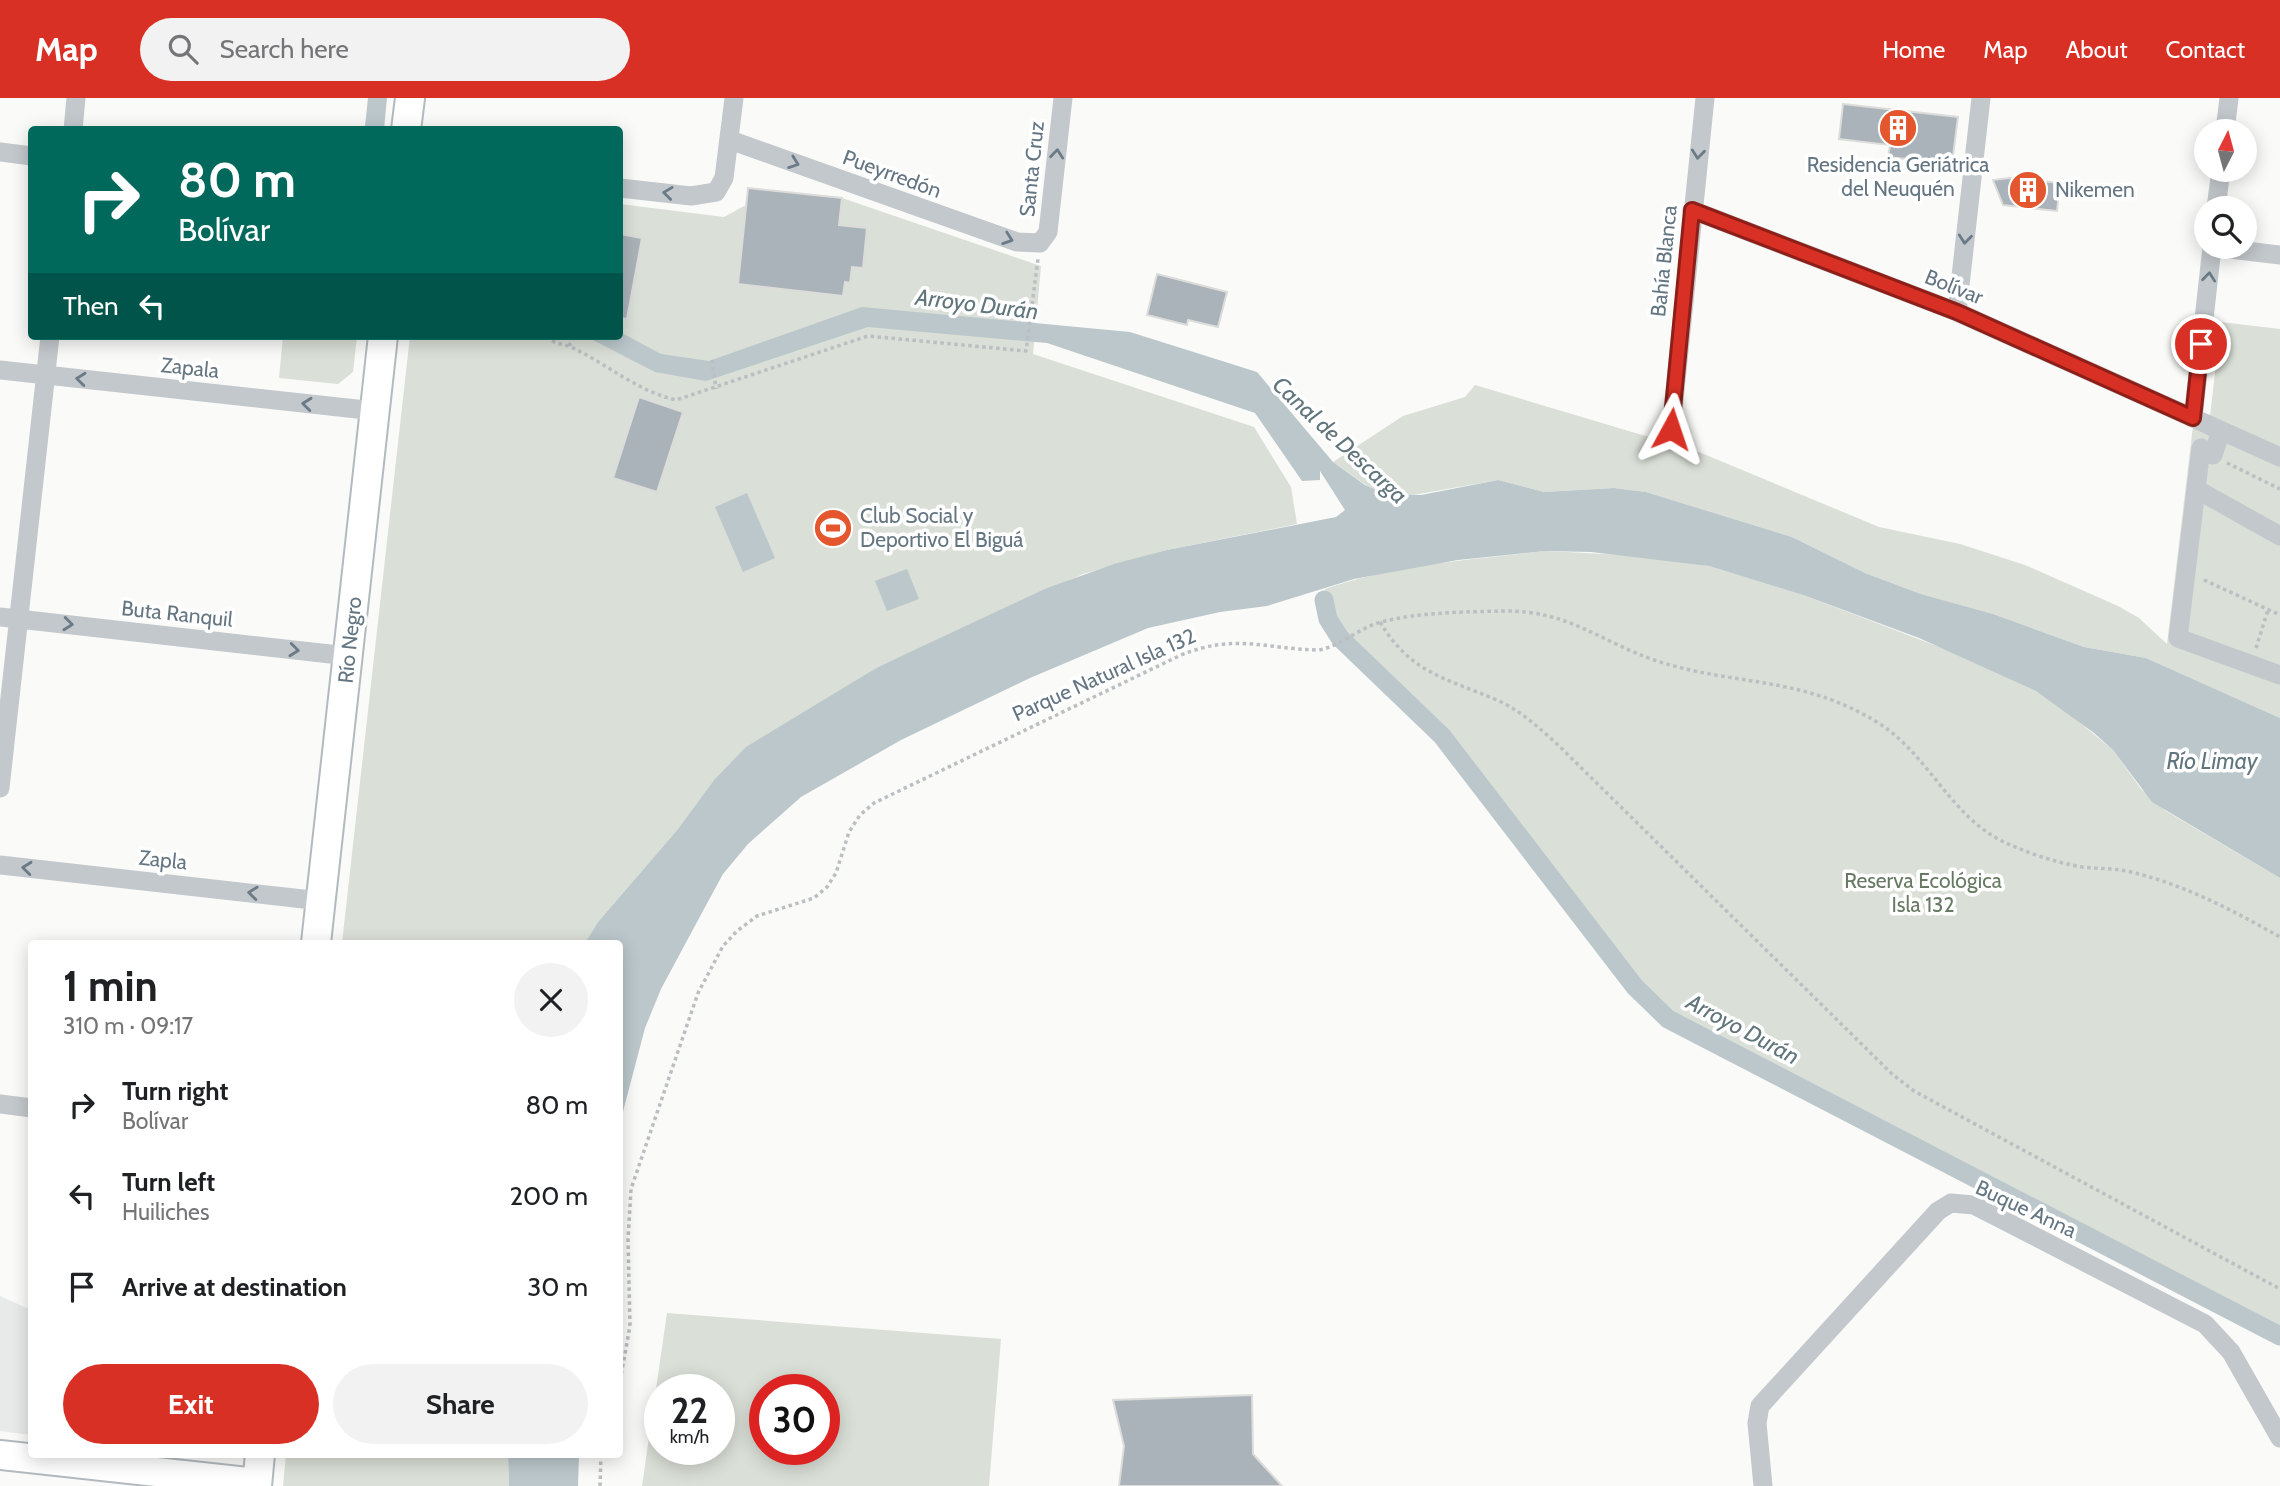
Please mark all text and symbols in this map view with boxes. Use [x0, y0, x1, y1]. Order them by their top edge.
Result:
search box [140, 18, 630, 81]
text: Map [35, 29, 98, 69]
icon: search [164, 30, 202, 68]
text: Search here [220, 33, 349, 65]
text: Home [1882, 35, 1945, 64]
text: Map [1983, 35, 2028, 64]
text: About [2066, 35, 2128, 64]
text: Contact [2166, 35, 2245, 64]
building icon: Residencia Geriátrica del Neuquén [1877, 107, 1919, 149]
north arrow [2194, 119, 2258, 182]
map controls [2194, 119, 2257, 259]
street label: Santa Cruz [1014, 120, 1049, 218]
street label: Pueyrredón [840, 144, 945, 203]
one-way arrow [1049, 148, 1064, 159]
one-way arrow [1691, 148, 1706, 160]
text: 80 m [178, 150, 296, 209]
place label: Residencia Geriátrica del Neuquén [1807, 152, 1989, 201]
icon: right [63, 154, 154, 245]
one-way arrow [787, 155, 799, 169]
building icon: Nikemen [2007, 169, 2049, 211]
place label: Nikemen [2055, 177, 2135, 202]
one-way arrow [662, 186, 674, 201]
button: search [2194, 196, 2257, 259]
street label: Bahía Blanca [1645, 204, 1682, 318]
text: Bolívar [178, 210, 270, 249]
one-way arrow [1002, 231, 1014, 245]
one-way arrow [1958, 233, 1973, 245]
street label: Bolívar [1921, 264, 1987, 310]
one-way arrow [2201, 271, 2216, 283]
water label: Arroyo Durán [913, 282, 1040, 325]
icon: left [133, 287, 171, 325]
text: Then [63, 290, 119, 322]
pin [2171, 314, 2231, 374]
icon: arrive [2182, 325, 2220, 363]
street label: Zapala [160, 352, 220, 383]
water label: Canal de Descarga [1267, 371, 1413, 509]
one-way arrow [75, 372, 86, 387]
position arrow [1634, 392, 1708, 466]
one-way arrow [301, 397, 312, 412]
place label: Club Social y Deportivo El Biguá [860, 503, 1023, 552]
sports icon: Club Social y Deportivo El Biguá [812, 507, 854, 549]
street label: Buta Ranquil [120, 595, 234, 632]
street label: Río Negro [333, 595, 366, 684]
one-way arrow [62, 617, 74, 632]
street label: Parque Natural Isla 132 [1008, 623, 1199, 726]
one-way arrow [288, 642, 300, 657]
water label: Río Limay [2166, 747, 2259, 775]
street label: Zapla [138, 845, 188, 874]
one-way arrow [21, 861, 32, 876]
park label: Reserva Ecológica Isla 132 [1844, 868, 2002, 917]
one-way arrow [247, 886, 259, 901]
text: 1 min [63, 960, 158, 1012]
button: close [514, 963, 588, 1037]
water label: Arroyo Durán [1681, 987, 1804, 1070]
text: 310 m · 09:17 [63, 1012, 193, 1040]
text: Turn right [122, 1075, 228, 1107]
icon: right [63, 1086, 101, 1124]
text: 80 m [525, 1089, 588, 1121]
text: Bolívar [122, 1107, 188, 1135]
text: Turn left [122, 1166, 215, 1198]
street label: Buque Anna [1972, 1174, 2080, 1243]
icon: left [63, 1177, 101, 1215]
text: 200 m [509, 1180, 588, 1212]
text: Huiliches [122, 1198, 209, 1226]
icon: arrive [63, 1268, 101, 1306]
text: Arrive at destination [122, 1271, 347, 1303]
text: 30 m [527, 1271, 588, 1303]
button: Exit [63, 1364, 319, 1444]
button: Share [333, 1364, 588, 1444]
speed limit sign: 30 [749, 1374, 840, 1465]
text: 22 [671, 1389, 708, 1432]
text: km/h [670, 1426, 709, 1448]

